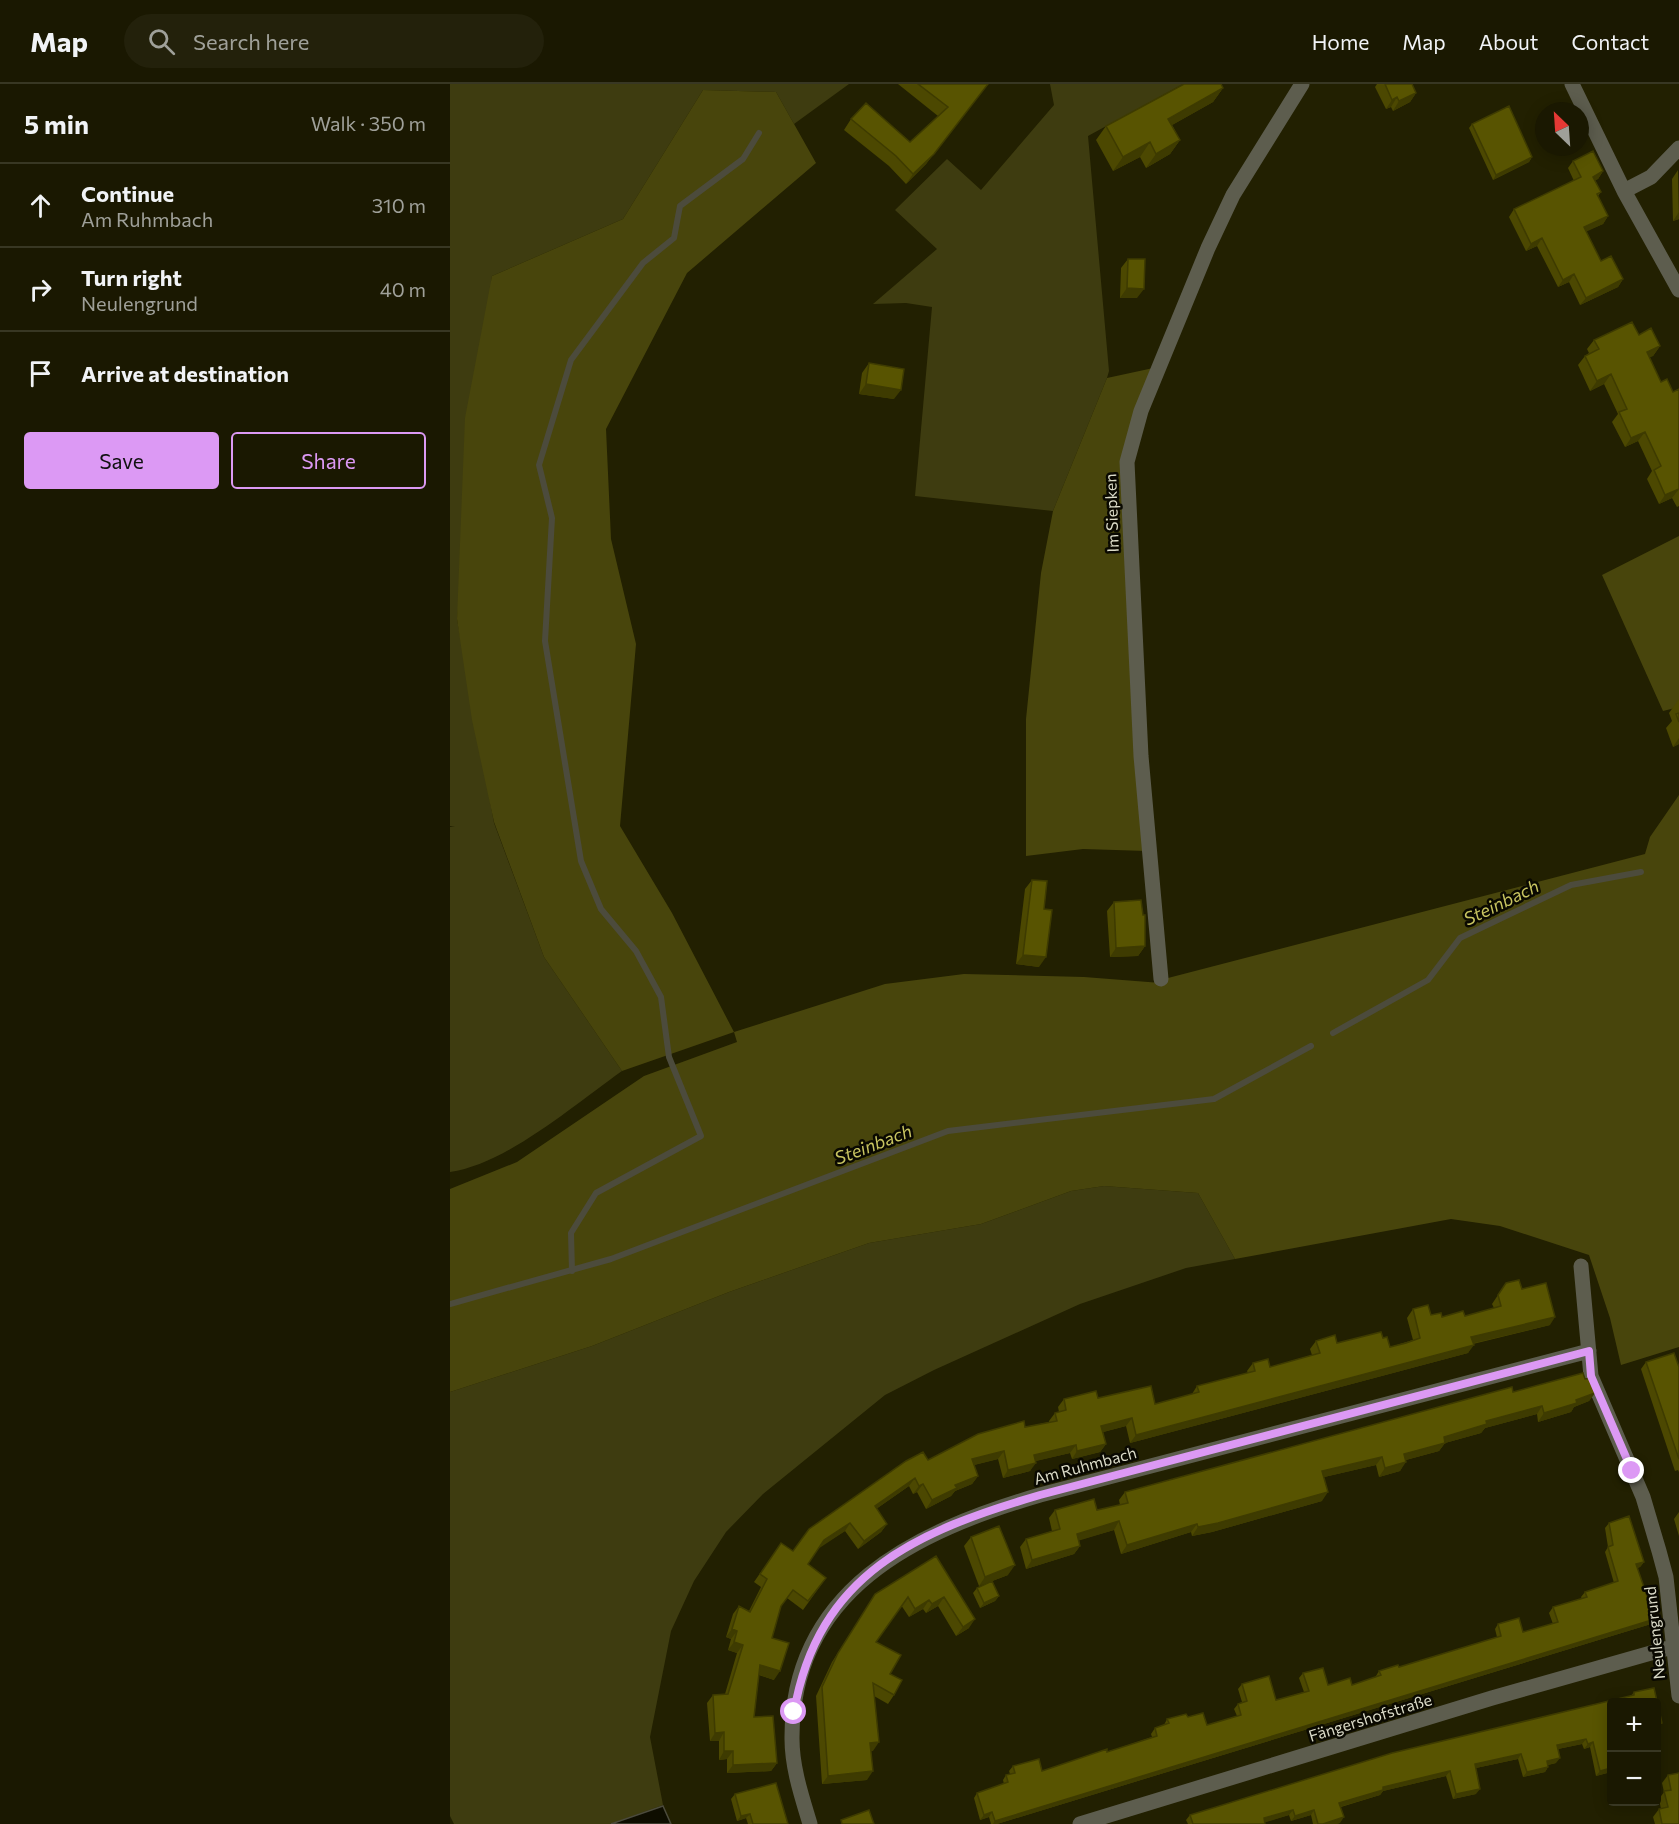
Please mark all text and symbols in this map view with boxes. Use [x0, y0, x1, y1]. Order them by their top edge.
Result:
search box [124, 14, 544, 68]
text: Map [30, 24, 88, 58]
icon: search [145, 25, 178, 58]
text: Search here [193, 28, 309, 55]
text: Home [1312, 29, 1369, 54]
text: Map [1402, 29, 1446, 54]
text: About [1479, 29, 1538, 54]
text: Contact [1571, 29, 1649, 54]
north arrow [1535, 102, 1589, 156]
text: 5 min [24, 108, 89, 139]
text: Walk · 350 m [311, 111, 426, 135]
text: Continue [81, 180, 174, 207]
icon: ahead [24, 189, 57, 222]
text: 310 m [372, 193, 426, 217]
text: Am Ruhmbach [81, 207, 213, 231]
text: Turn right [81, 264, 182, 291]
icon: right [24, 273, 57, 306]
text: 40 m [380, 277, 426, 301]
text: Neulengrund [81, 291, 198, 315]
icon: arrive [24, 357, 57, 390]
text: Arrive at destination [81, 360, 289, 387]
button: Save [24, 432, 219, 489]
button: Share [231, 432, 426, 489]
street label: Im Siepken [1100, 473, 1122, 553]
water label: Steinbach [1460, 874, 1542, 930]
water label: Steinbach [831, 1119, 915, 1169]
street label: Am Ruhmbach [1032, 1442, 1138, 1488]
route end [1618, 1457, 1644, 1483]
street label: Neulengrund [1640, 1585, 1668, 1681]
street label: Fängershofstraße [1306, 1689, 1434, 1745]
route start [780, 1698, 806, 1724]
map controls [1607, 1698, 1661, 1806]
button: + [1607, 1698, 1661, 1752]
button: − [1607, 1752, 1661, 1806]

